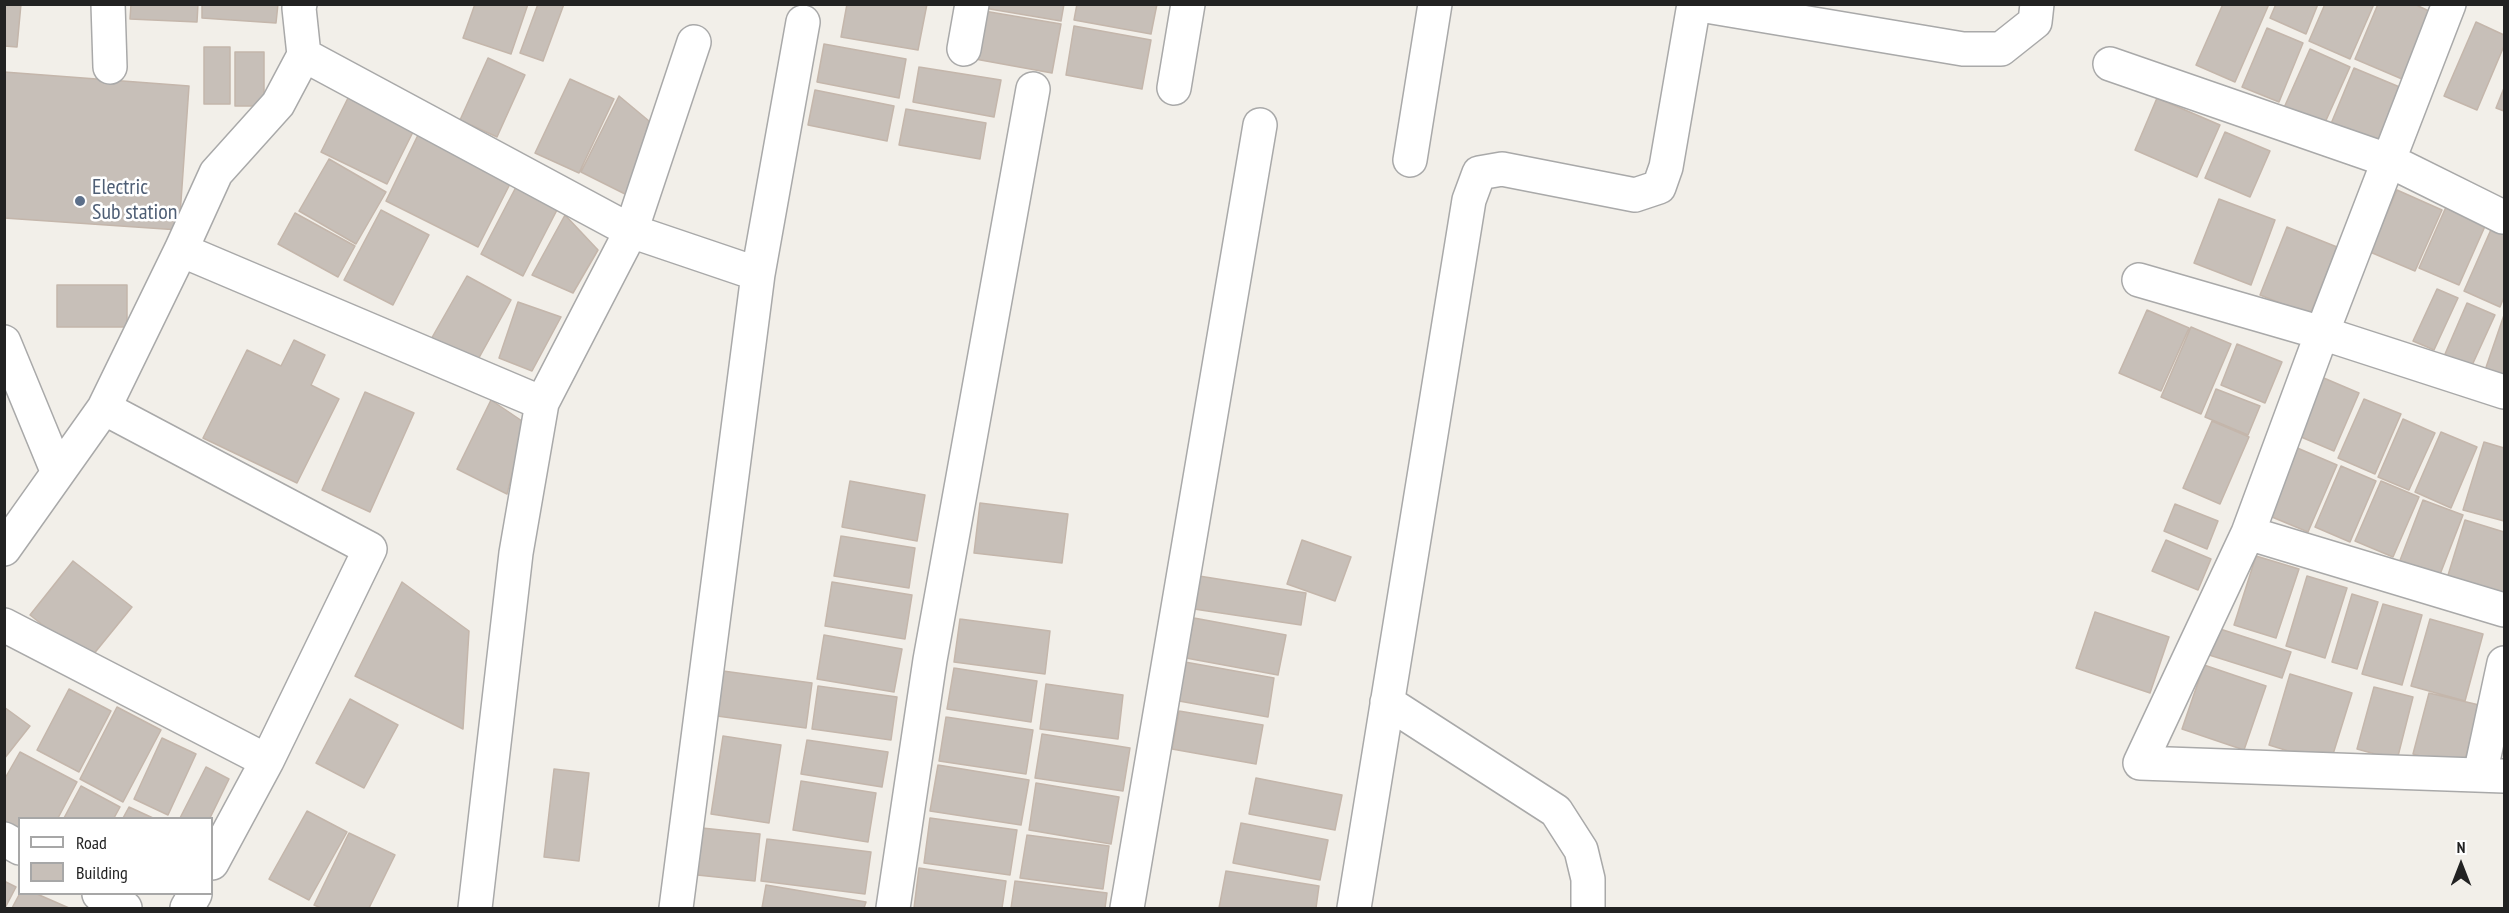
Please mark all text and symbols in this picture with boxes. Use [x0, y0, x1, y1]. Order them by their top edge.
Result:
place label: Electric Sub station [92, 175, 177, 226]
marker: Electric Sub station [73, 194, 87, 208]
legend [18, 817, 213, 895]
text: Road [76, 831, 107, 854]
north arrow [2431, 835, 2491, 895]
text: N [2457, 837, 2465, 857]
text: Building [76, 861, 128, 884]

